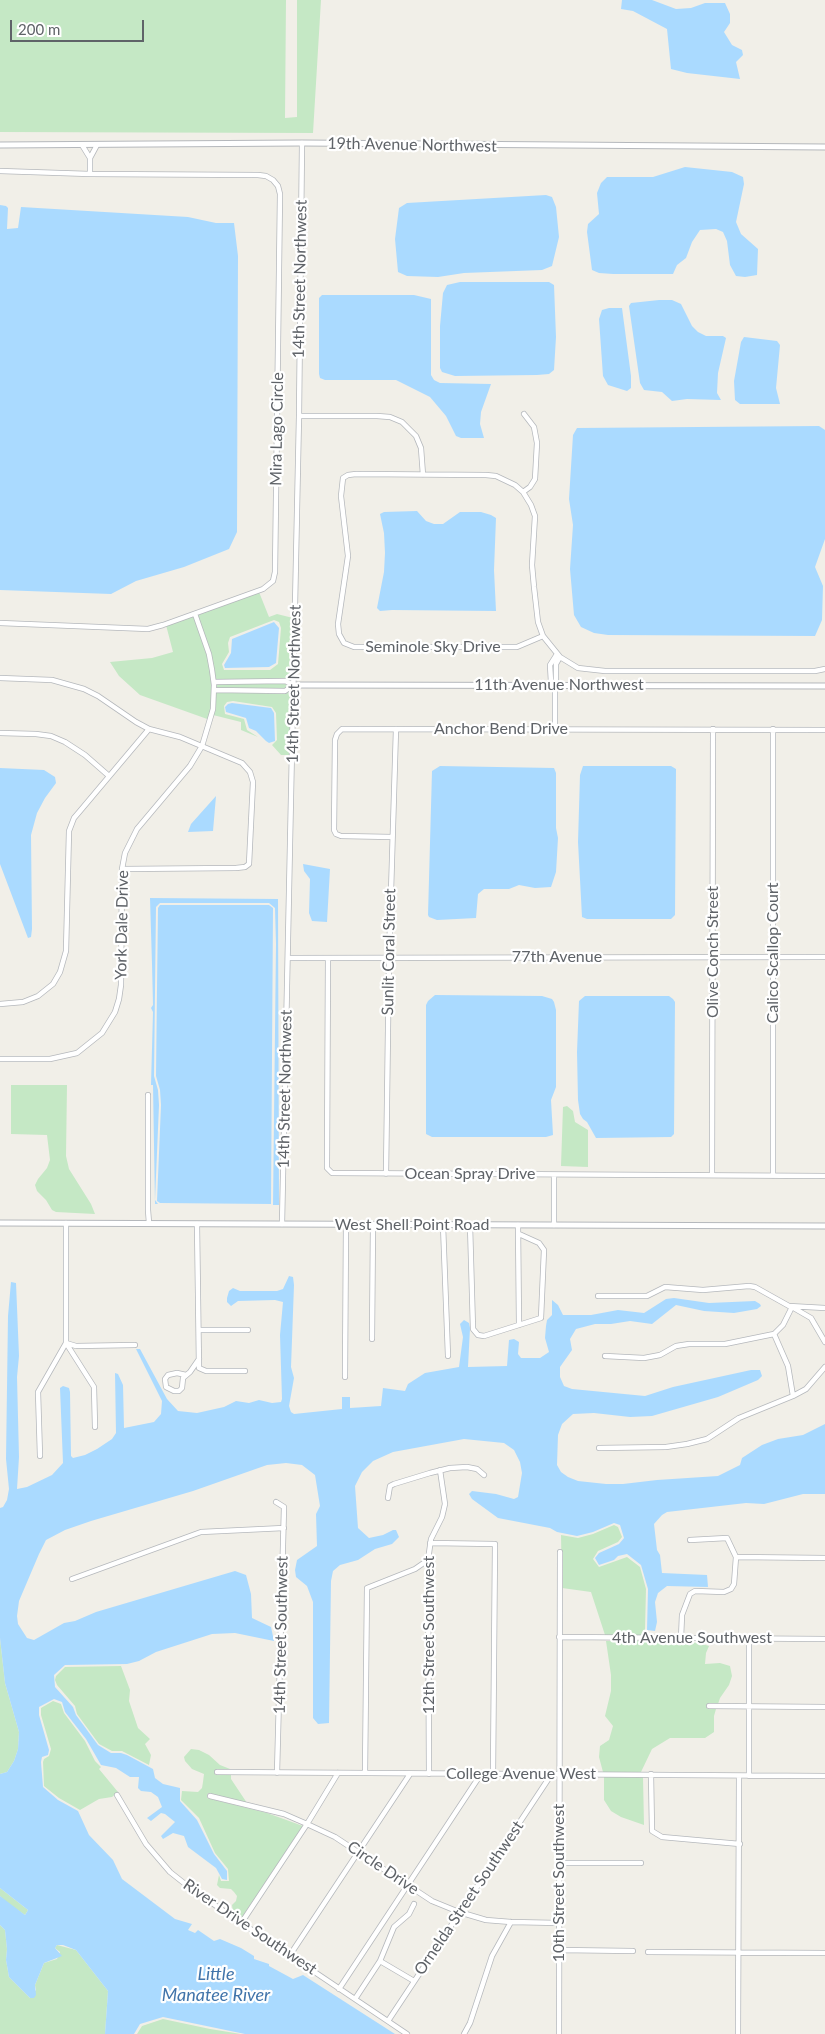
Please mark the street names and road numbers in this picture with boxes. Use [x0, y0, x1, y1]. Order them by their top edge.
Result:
street label: 19th Avenue Northwest [327, 134, 497, 156]
street label: 14th Street Northwest [289, 200, 311, 358]
street label: Mira Lago Circle [266, 372, 288, 486]
street label: 14th Street Northwest [283, 605, 305, 763]
street label: Seminole Sky Drive [365, 637, 501, 657]
street label: 11th Avenue Northwest [474, 675, 644, 695]
street label: Anchor Bend Drive [434, 719, 568, 739]
street label: York Dale Drive [111, 870, 133, 980]
street label: Calico Scallop Court [763, 883, 783, 1023]
street label: Olive Conch Street [703, 886, 723, 1018]
street label: Sunlit Coral Street [378, 888, 400, 1016]
street label: 77th Avenue [512, 947, 602, 967]
street label: 14th Street Northwest [274, 1010, 296, 1168]
street label: Ocean Spray Drive [404, 1164, 536, 1184]
street label: West Shell Point Road [335, 1215, 489, 1235]
street label: 14th Street Southwest [270, 1556, 292, 1714]
street label: 12th Street Southwest [419, 1556, 439, 1714]
street label: 4th Avenue Southwest [612, 1628, 772, 1648]
street label: College Avenue West [446, 1764, 596, 1784]
street label: 10th Street Southwest [549, 1804, 569, 1962]
street label: Ornelda Street Southwest [410, 1817, 528, 1979]
street label: Circle Drive [344, 1837, 422, 1899]
street label: River Drive Southwest [179, 1875, 321, 1979]

